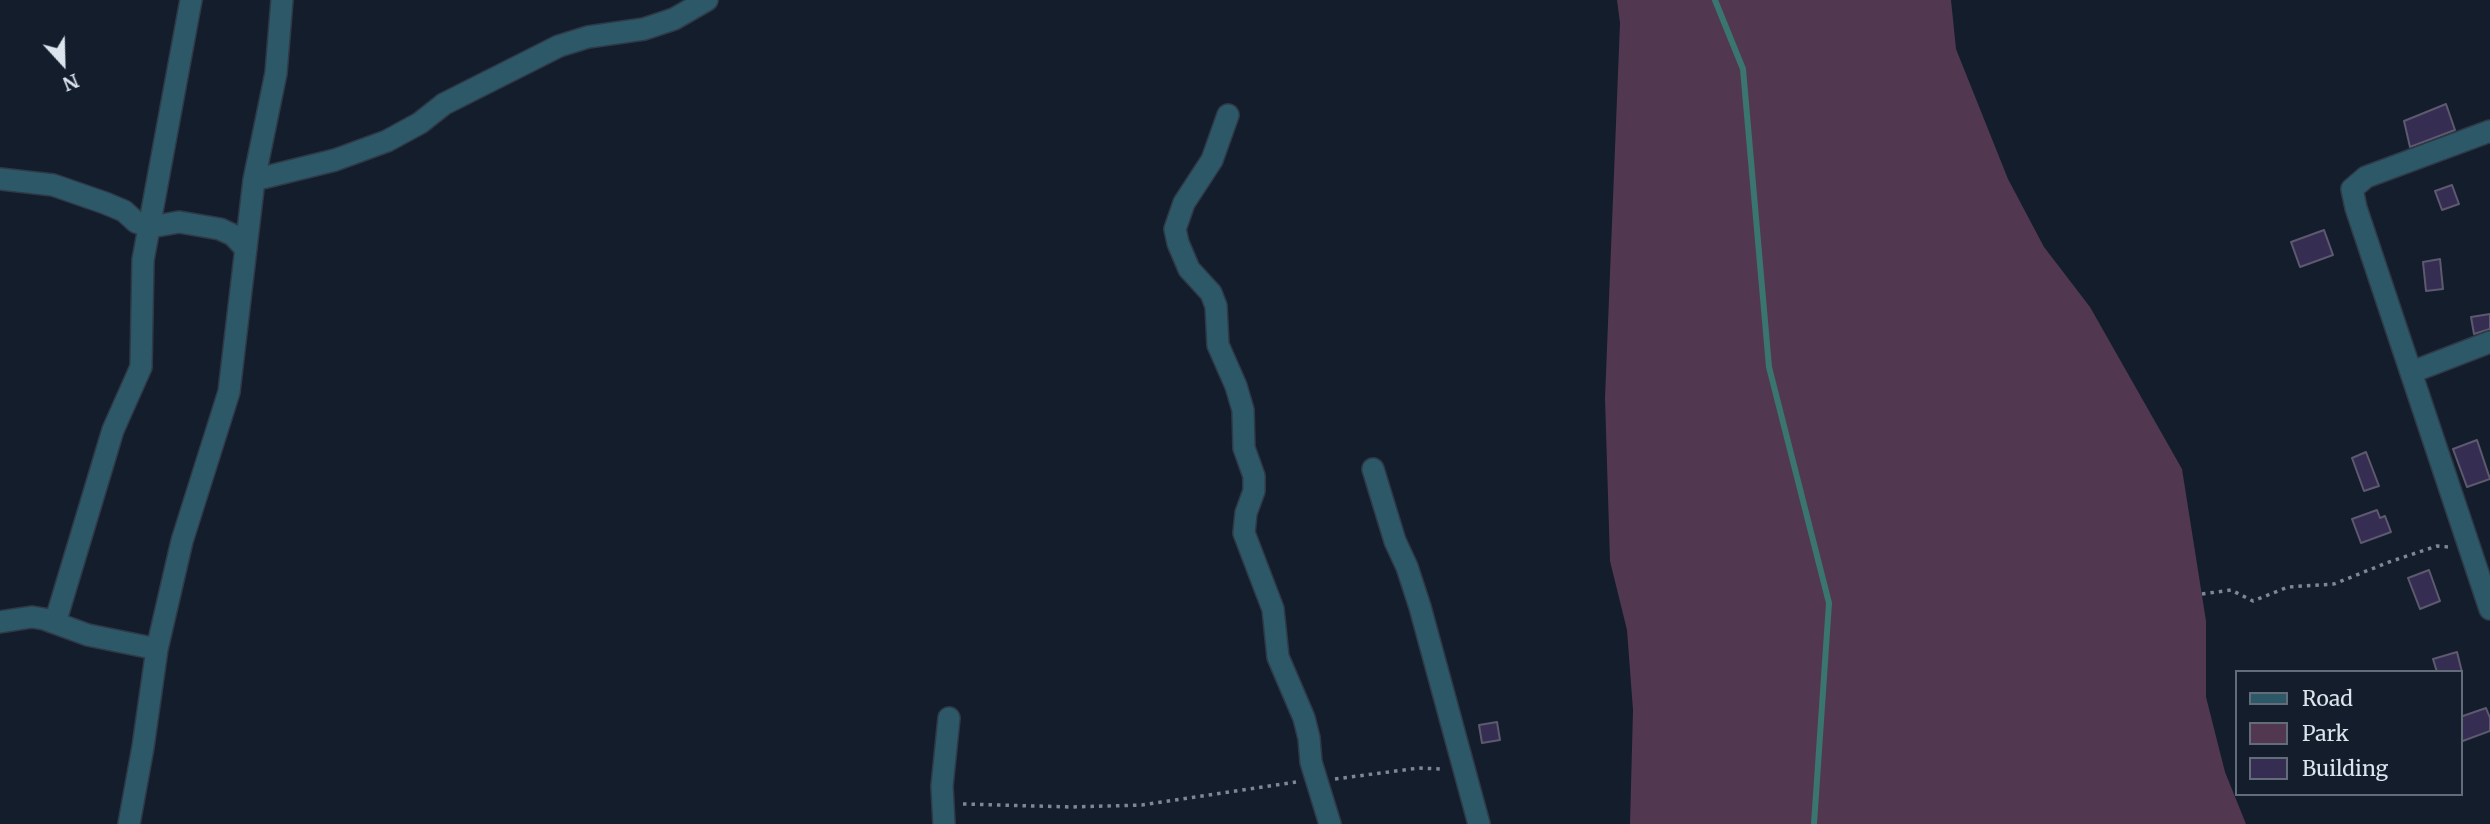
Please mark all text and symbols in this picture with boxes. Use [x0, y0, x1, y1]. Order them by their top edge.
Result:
north arrow [28, 28, 98, 98]
text: N [59, 69, 82, 96]
legend [2234, 670, 2462, 796]
text: Road [2302, 685, 2353, 712]
text: Park [2302, 720, 2349, 747]
text: Building [2302, 755, 2388, 782]

